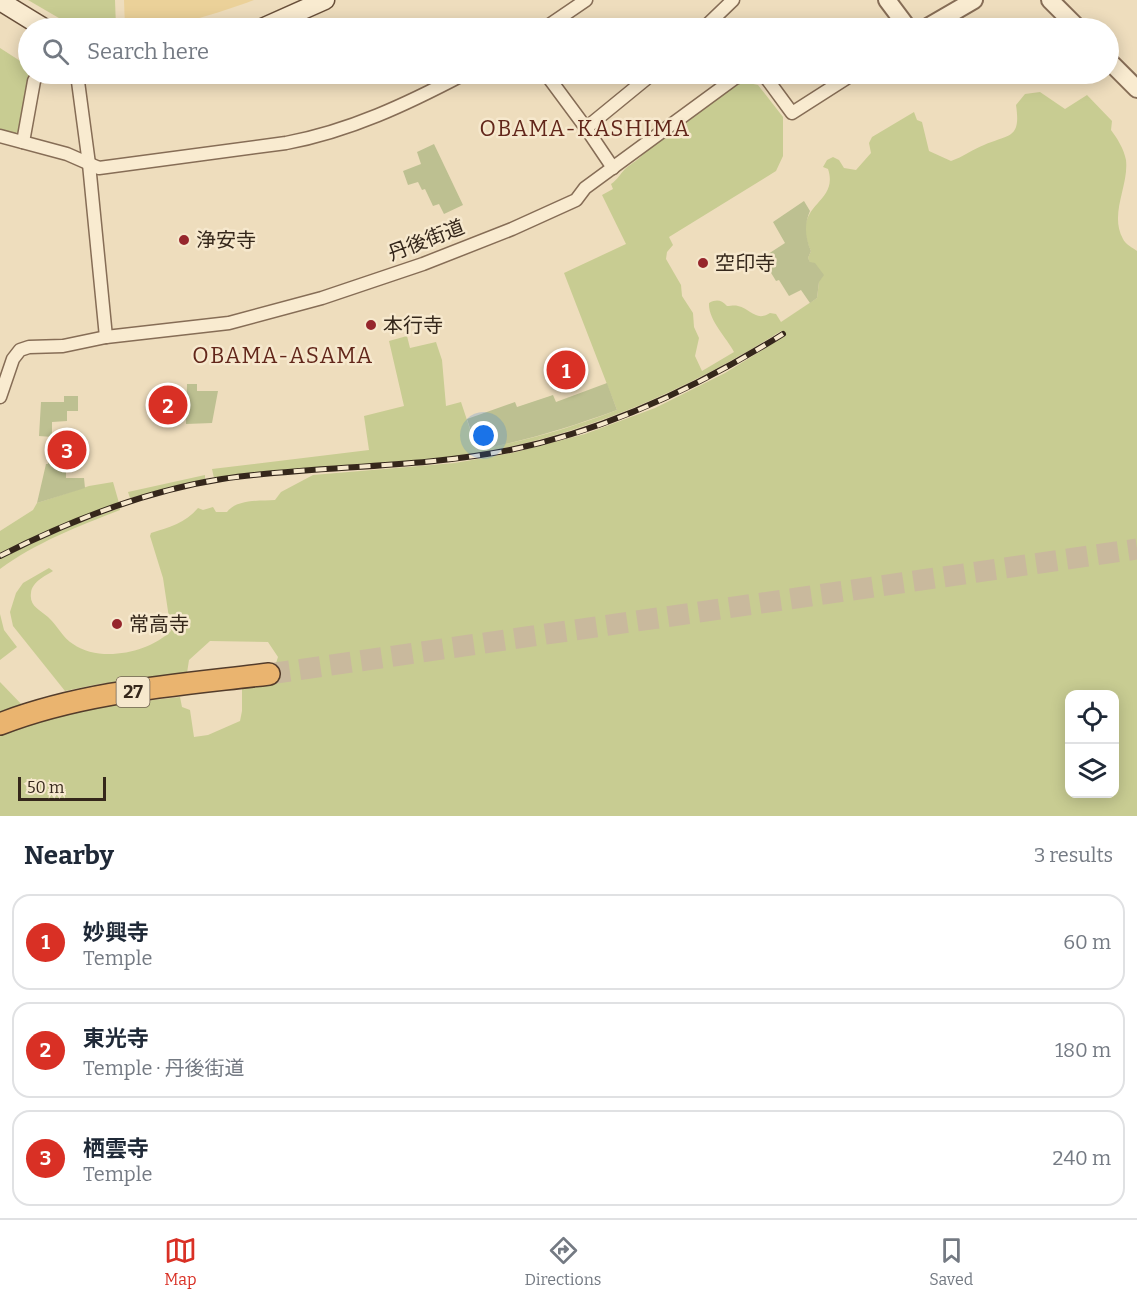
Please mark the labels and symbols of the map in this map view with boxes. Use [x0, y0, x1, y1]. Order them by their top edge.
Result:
district label: OBAMA-KASHIMA [479, 115, 691, 142]
street label: 丹後街道 [384, 214, 468, 266]
place label: 浄安寺 [196, 228, 256, 252]
marker: 浄安寺 [177, 233, 191, 247]
place label: 空印寺 [715, 251, 775, 275]
marker: 空印寺 [696, 256, 710, 270]
place label: 本行寺 [383, 313, 443, 337]
marker: 本行寺 [364, 318, 378, 332]
district label: OBAMA-ASAMA [192, 342, 374, 369]
pin: 1 [546, 348, 586, 392]
pin: 2 [148, 382, 188, 428]
your location [469, 421, 498, 450]
pin: 3 [48, 428, 86, 472]
place label: 常高寺 [129, 612, 189, 636]
marker: 常高寺 [110, 617, 124, 631]
road number: 27 [116, 677, 150, 707]
scale bar [18, 774, 106, 802]

